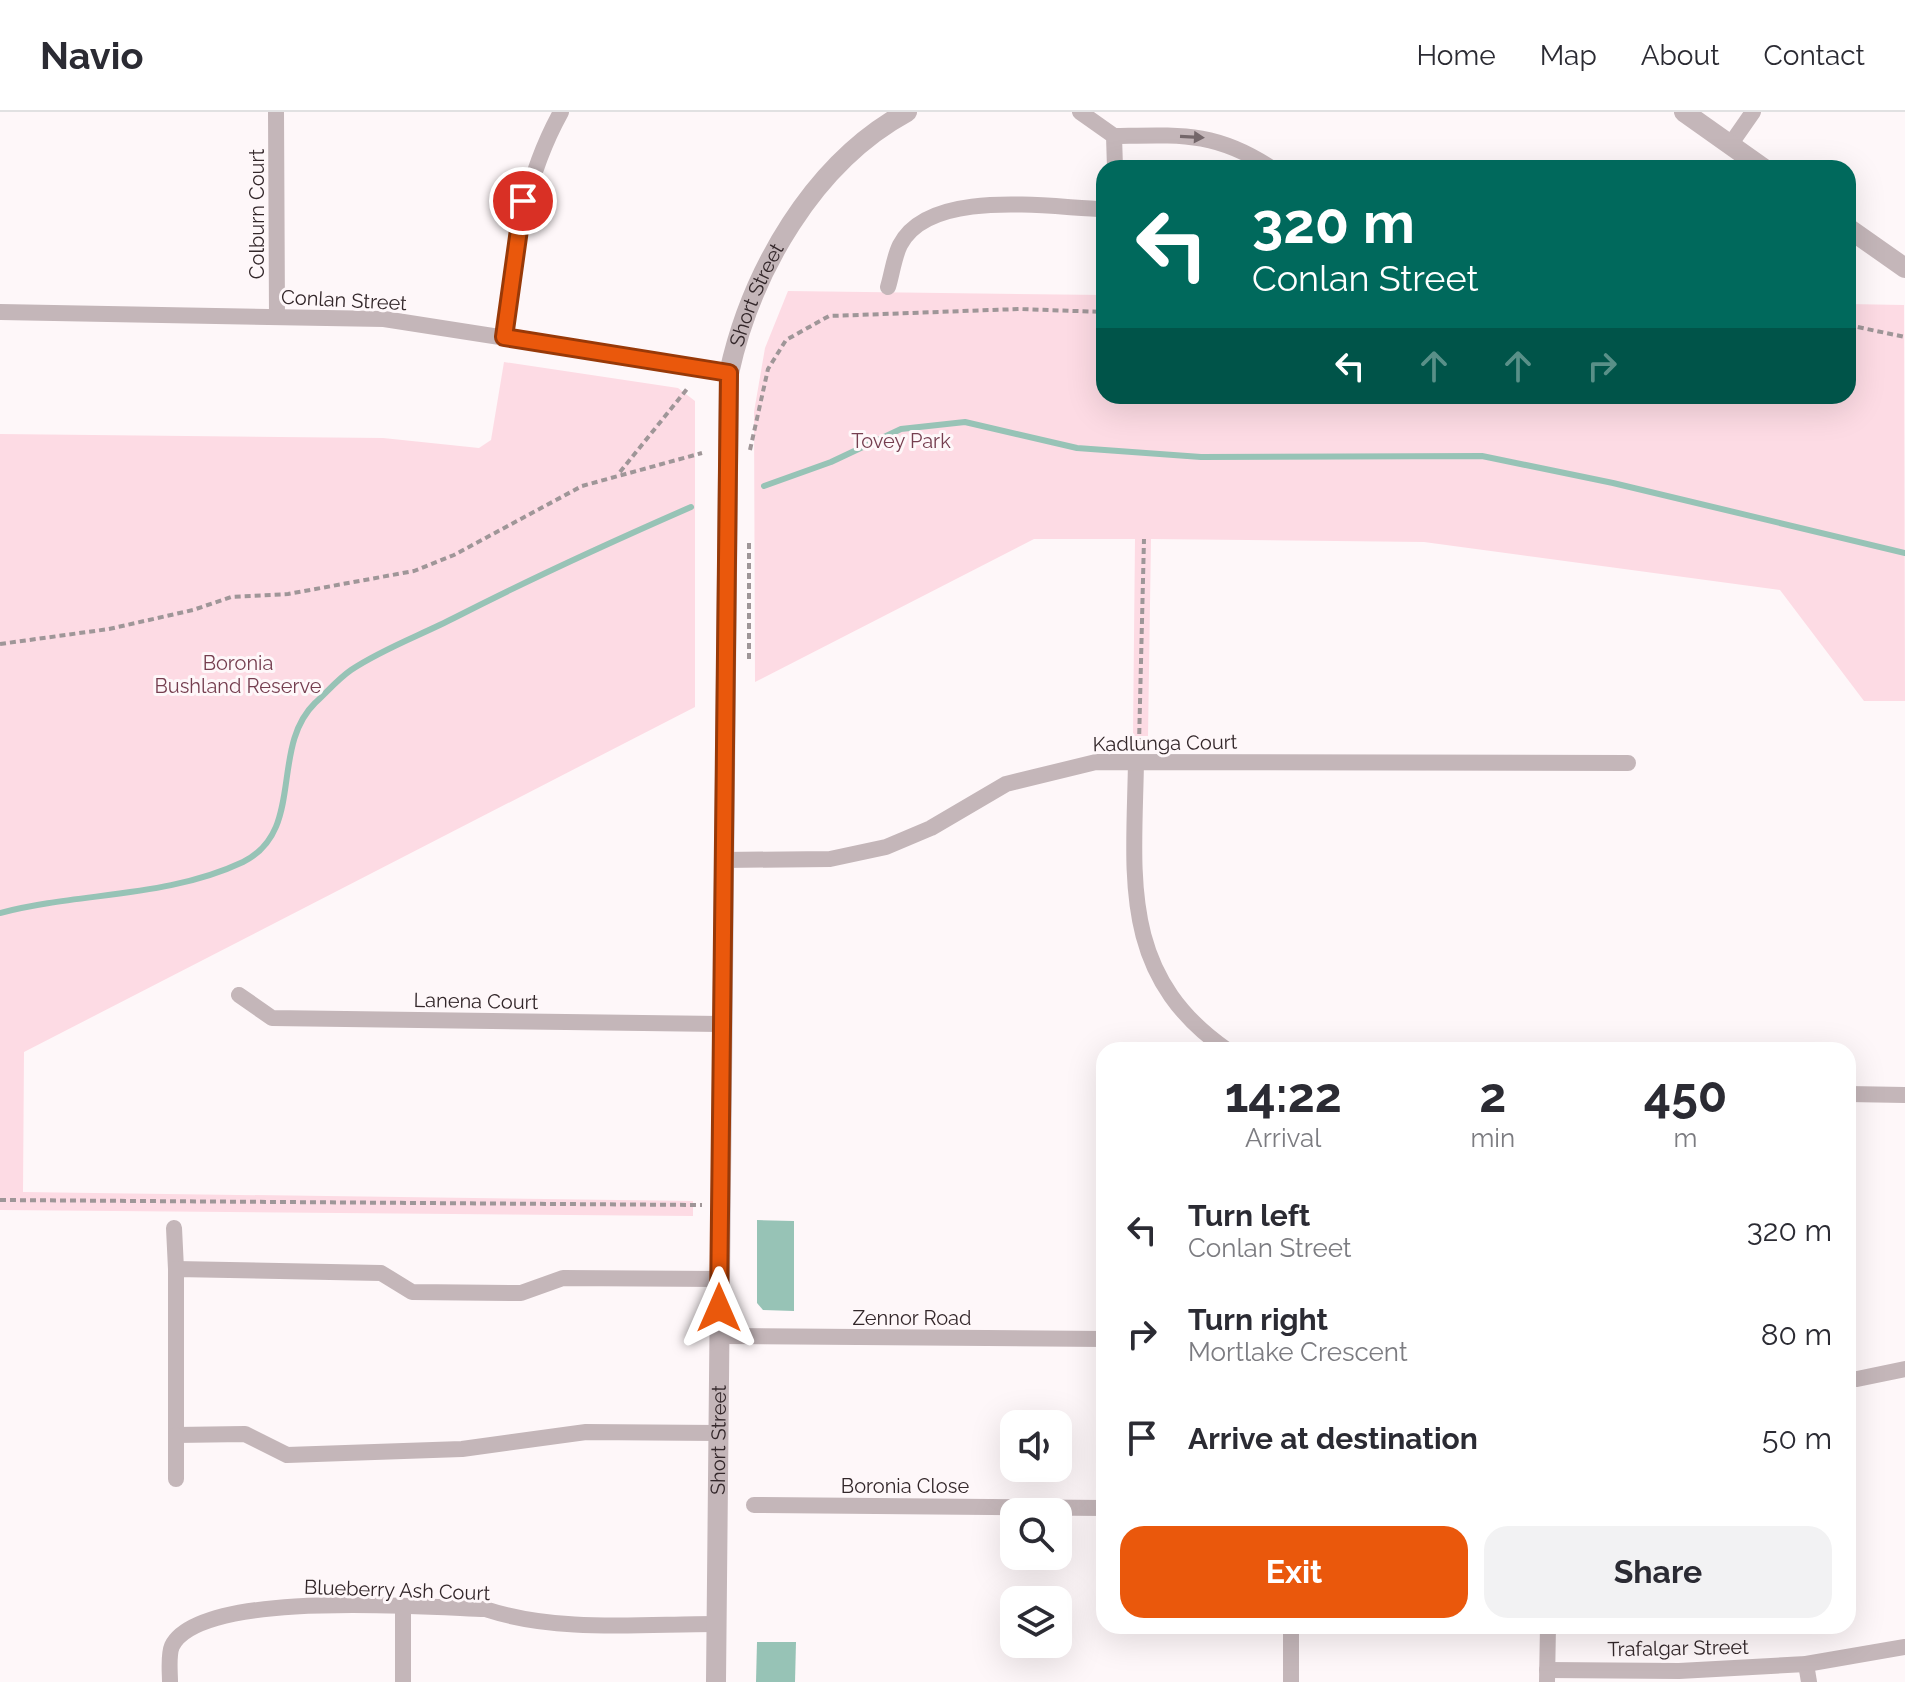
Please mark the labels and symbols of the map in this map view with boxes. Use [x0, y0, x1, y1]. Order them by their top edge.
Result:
one-way arrow [1180, 131, 1205, 144]
street label: Colburn Court [245, 149, 269, 279]
pin [489, 167, 557, 235]
street label: Short Street [724, 239, 789, 349]
street label: Conlan Street [281, 285, 408, 315]
park label: Tovey Park [851, 429, 951, 453]
park label: Boronia Bushland Reserve [155, 651, 322, 698]
street label: Kadlunga Court [1092, 730, 1238, 756]
street label: Lanena Court [413, 988, 539, 1014]
position arrow [677, 1266, 761, 1350]
street label: Zennor Road [853, 1306, 971, 1330]
street label: Short Street [706, 1385, 731, 1495]
street label: Boronia Close [841, 1474, 969, 1498]
street label: Blueberry Ash Court [303, 1575, 491, 1605]
street label: Trafalgar Street [1607, 1635, 1749, 1661]

